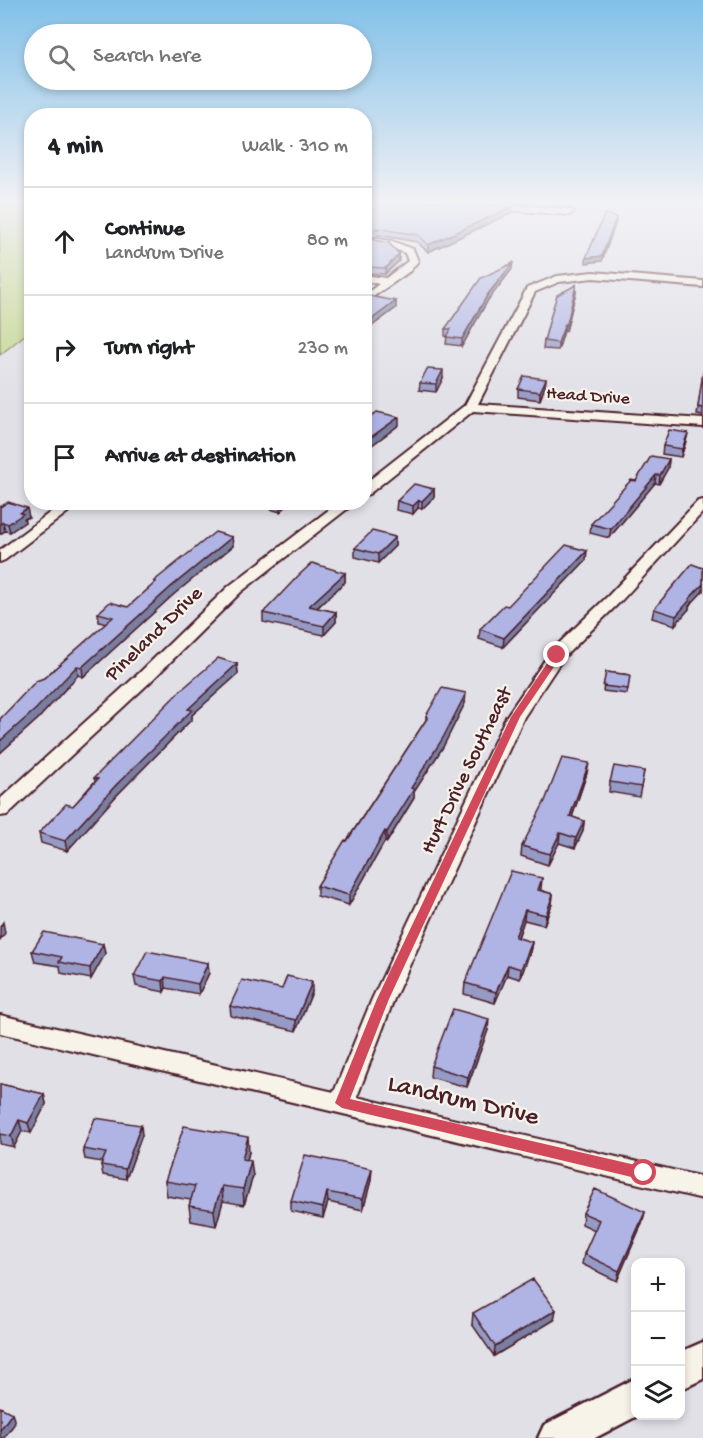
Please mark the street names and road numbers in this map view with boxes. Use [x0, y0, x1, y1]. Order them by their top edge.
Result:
street label: Head Drive [546, 384, 631, 410]
street label: Pineland Drive [100, 581, 210, 689]
street label: Hurt Drive Southeast [417, 681, 520, 859]
street label: Landrum Drive [384, 1070, 542, 1135]

